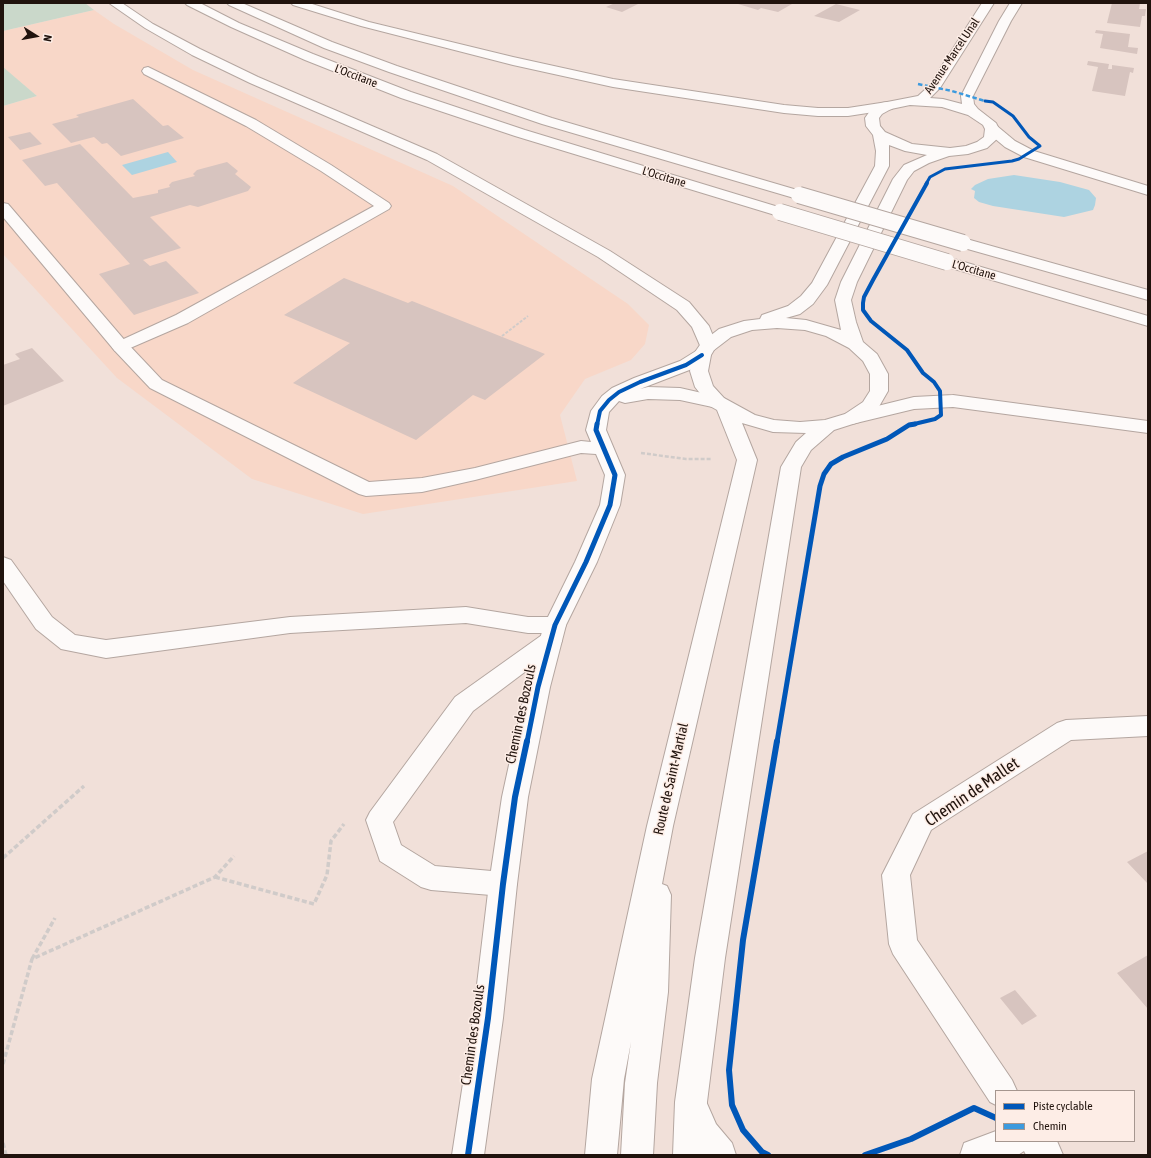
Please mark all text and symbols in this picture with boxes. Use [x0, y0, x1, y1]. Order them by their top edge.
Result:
street label: Avenue Marcel Unal [921, 15, 983, 97]
north arrow [16, 16, 56, 56]
text: N [41, 34, 54, 43]
street label: L'Occitane [332, 61, 380, 91]
street label: L'Occitane [640, 164, 688, 190]
street label: L'Occitane [950, 257, 998, 283]
street label: Chemin des Bozouls [502, 663, 540, 765]
street label: Route de Saint-Martial [650, 721, 692, 837]
street label: Chemin de Mallet [921, 753, 1023, 831]
street label: Chemin des Bozouls [458, 984, 488, 1086]
legend [995, 1090, 1135, 1142]
text: Piste cyclable [1033, 1099, 1093, 1113]
text: Chemin [1033, 1119, 1067, 1133]

